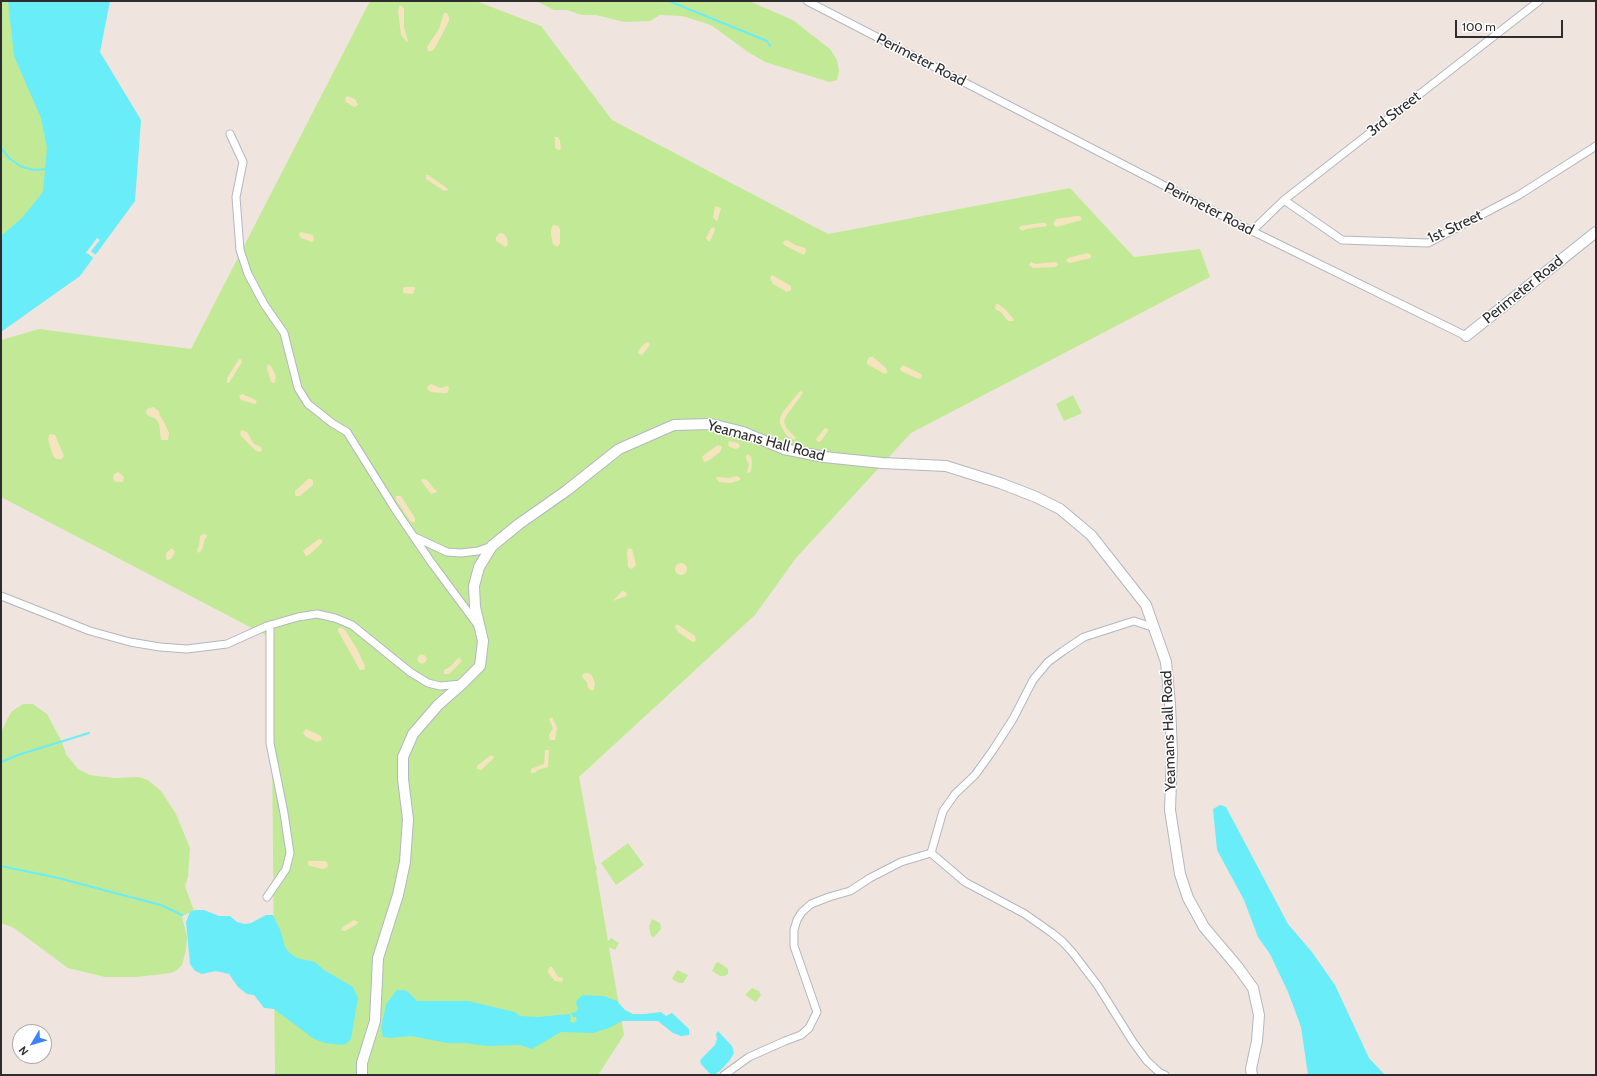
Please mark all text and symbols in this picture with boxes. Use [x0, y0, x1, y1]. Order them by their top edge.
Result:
scale bar [1457, 12, 1565, 38]
text: 100 m [1462, 19, 1496, 34]
street label: Perimeter Road [873, 30, 969, 90]
street label: 3rd Street [1364, 88, 1424, 140]
street label: Perimeter Road [1161, 179, 1257, 239]
street label: 1st Street [1425, 207, 1485, 247]
street label: Perimeter Road [1479, 252, 1567, 328]
street label: Yeamans Hall Road [705, 417, 827, 465]
street label: Yeamans Hall Road [1158, 670, 1180, 792]
north arrow [12, 1024, 52, 1064]
text: N [15, 1043, 31, 1058]

